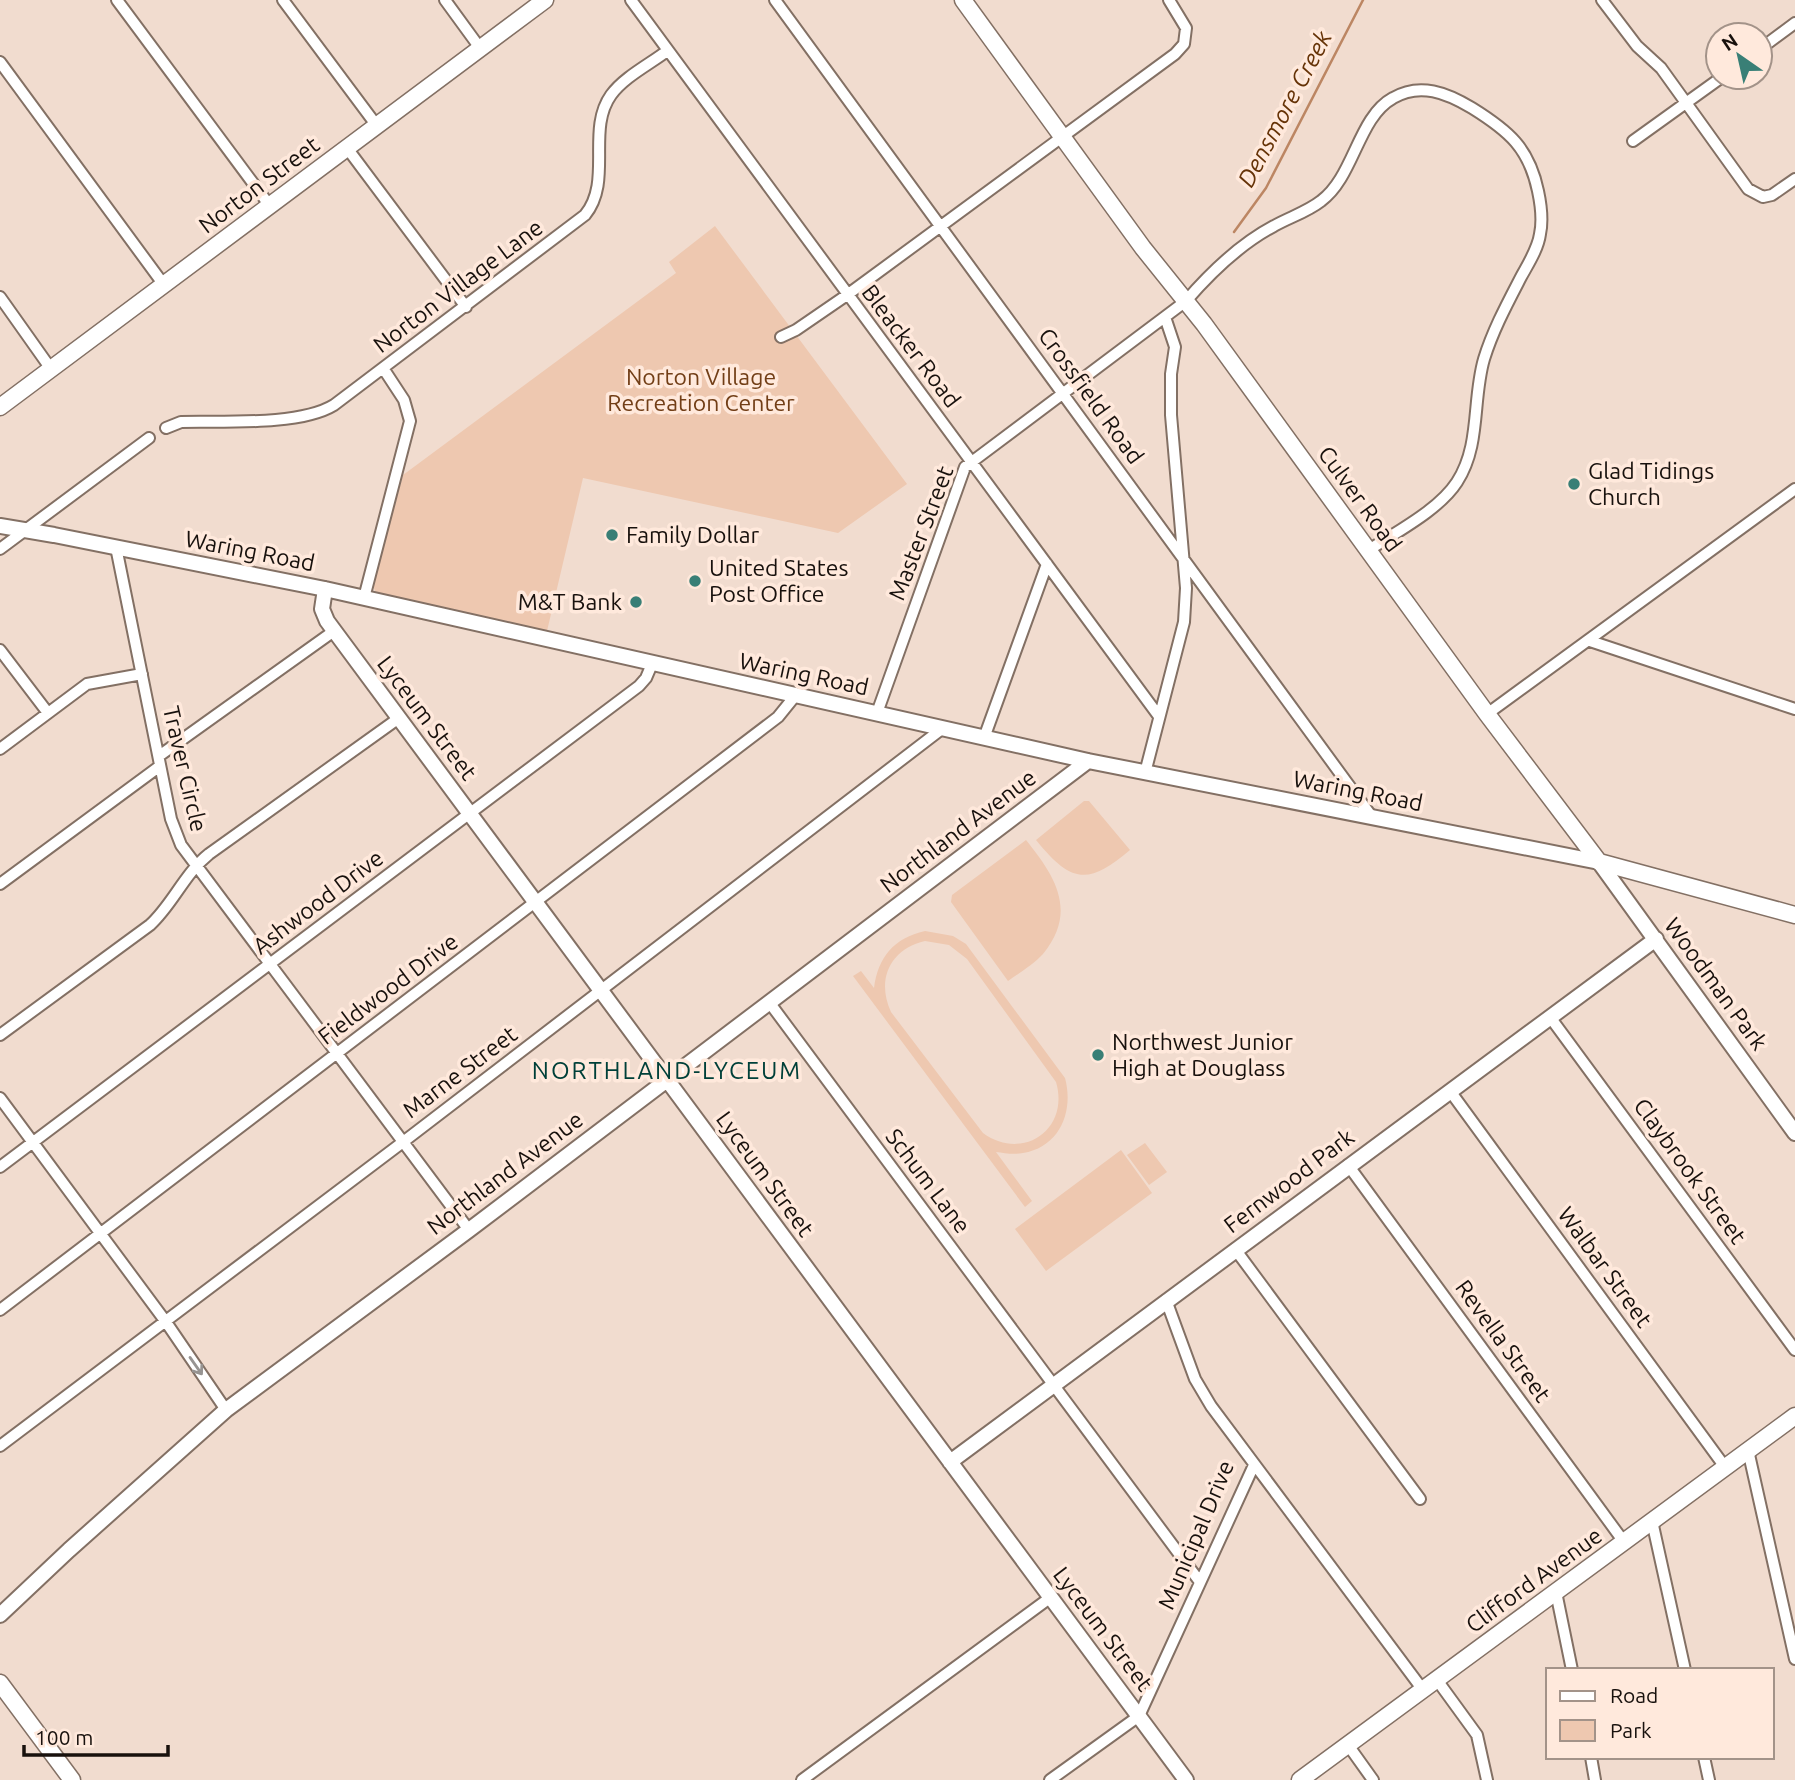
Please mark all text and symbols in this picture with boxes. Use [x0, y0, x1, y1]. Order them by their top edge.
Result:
north arrow [1704, 21, 1774, 91]
water label: Densmore Creek [1232, 26, 1337, 191]
text: N [1717, 29, 1742, 55]
street label: Norton Street [194, 131, 324, 238]
street label: Norton Village Lane [368, 214, 547, 357]
street label: Bleacker Road [857, 280, 966, 412]
street label: Crossfield Road [1034, 323, 1149, 468]
park label: Norton Village Recreation Center [607, 364, 795, 415]
street label: Culver Road [1314, 441, 1407, 556]
place label: Glad Tidings Church [1588, 458, 1714, 509]
street label: Master Street [883, 462, 958, 603]
marker: Glad Tidings Church [1566, 476, 1582, 492]
place label: Family Dollar [626, 522, 759, 547]
street label: Waring Road [183, 526, 317, 575]
marker: Family Dollar [604, 527, 620, 543]
place label: United States Post Office [709, 555, 848, 606]
marker: United States Post Office [687, 573, 703, 589]
place label: M&T Bank [518, 589, 622, 614]
marker: M&T Bank [628, 594, 644, 610]
street label: Waring Road [737, 648, 871, 699]
street label: Lyceum Street [373, 651, 482, 784]
street label: Traver Circle [159, 704, 212, 834]
street label: Northland Avenue [875, 764, 1040, 897]
street label: Waring Road [1291, 766, 1425, 815]
street label: Ashwood Drive [248, 845, 388, 959]
street label: Woodman Park [1660, 913, 1773, 1055]
street label: Fieldwood Drive [313, 928, 462, 1049]
street label: Marne Street [398, 1021, 521, 1122]
place label: Northwest Junior High at Douglass [1112, 1029, 1293, 1080]
marker: Northwest Junior High at Douglass [1090, 1047, 1106, 1063]
district label: NORTHLAND-LYCEUM [532, 1057, 802, 1084]
street label: Claybrook Street [1629, 1093, 1751, 1248]
street label: Northland Avenue [422, 1106, 587, 1239]
street label: Lyceum Street [712, 1106, 819, 1241]
street label: Schum Lane [881, 1124, 976, 1238]
street label: Fernwood Park [1219, 1124, 1359, 1237]
street label: Walbar Street [1554, 1202, 1657, 1332]
street label: Revella Street [1451, 1275, 1556, 1406]
one-way arrow [189, 1356, 203, 1375]
street label: Municipal Drive [1153, 1457, 1238, 1613]
street label: Clifford Avenue [1461, 1522, 1606, 1637]
street label: Lyceum Street [1049, 1562, 1158, 1695]
legend [1546, 1668, 1774, 1759]
text: Road [1610, 1683, 1658, 1707]
scale bar [24, 1714, 168, 1758]
text: Park [1610, 1718, 1652, 1742]
text: 100 m [35, 1725, 93, 1749]

